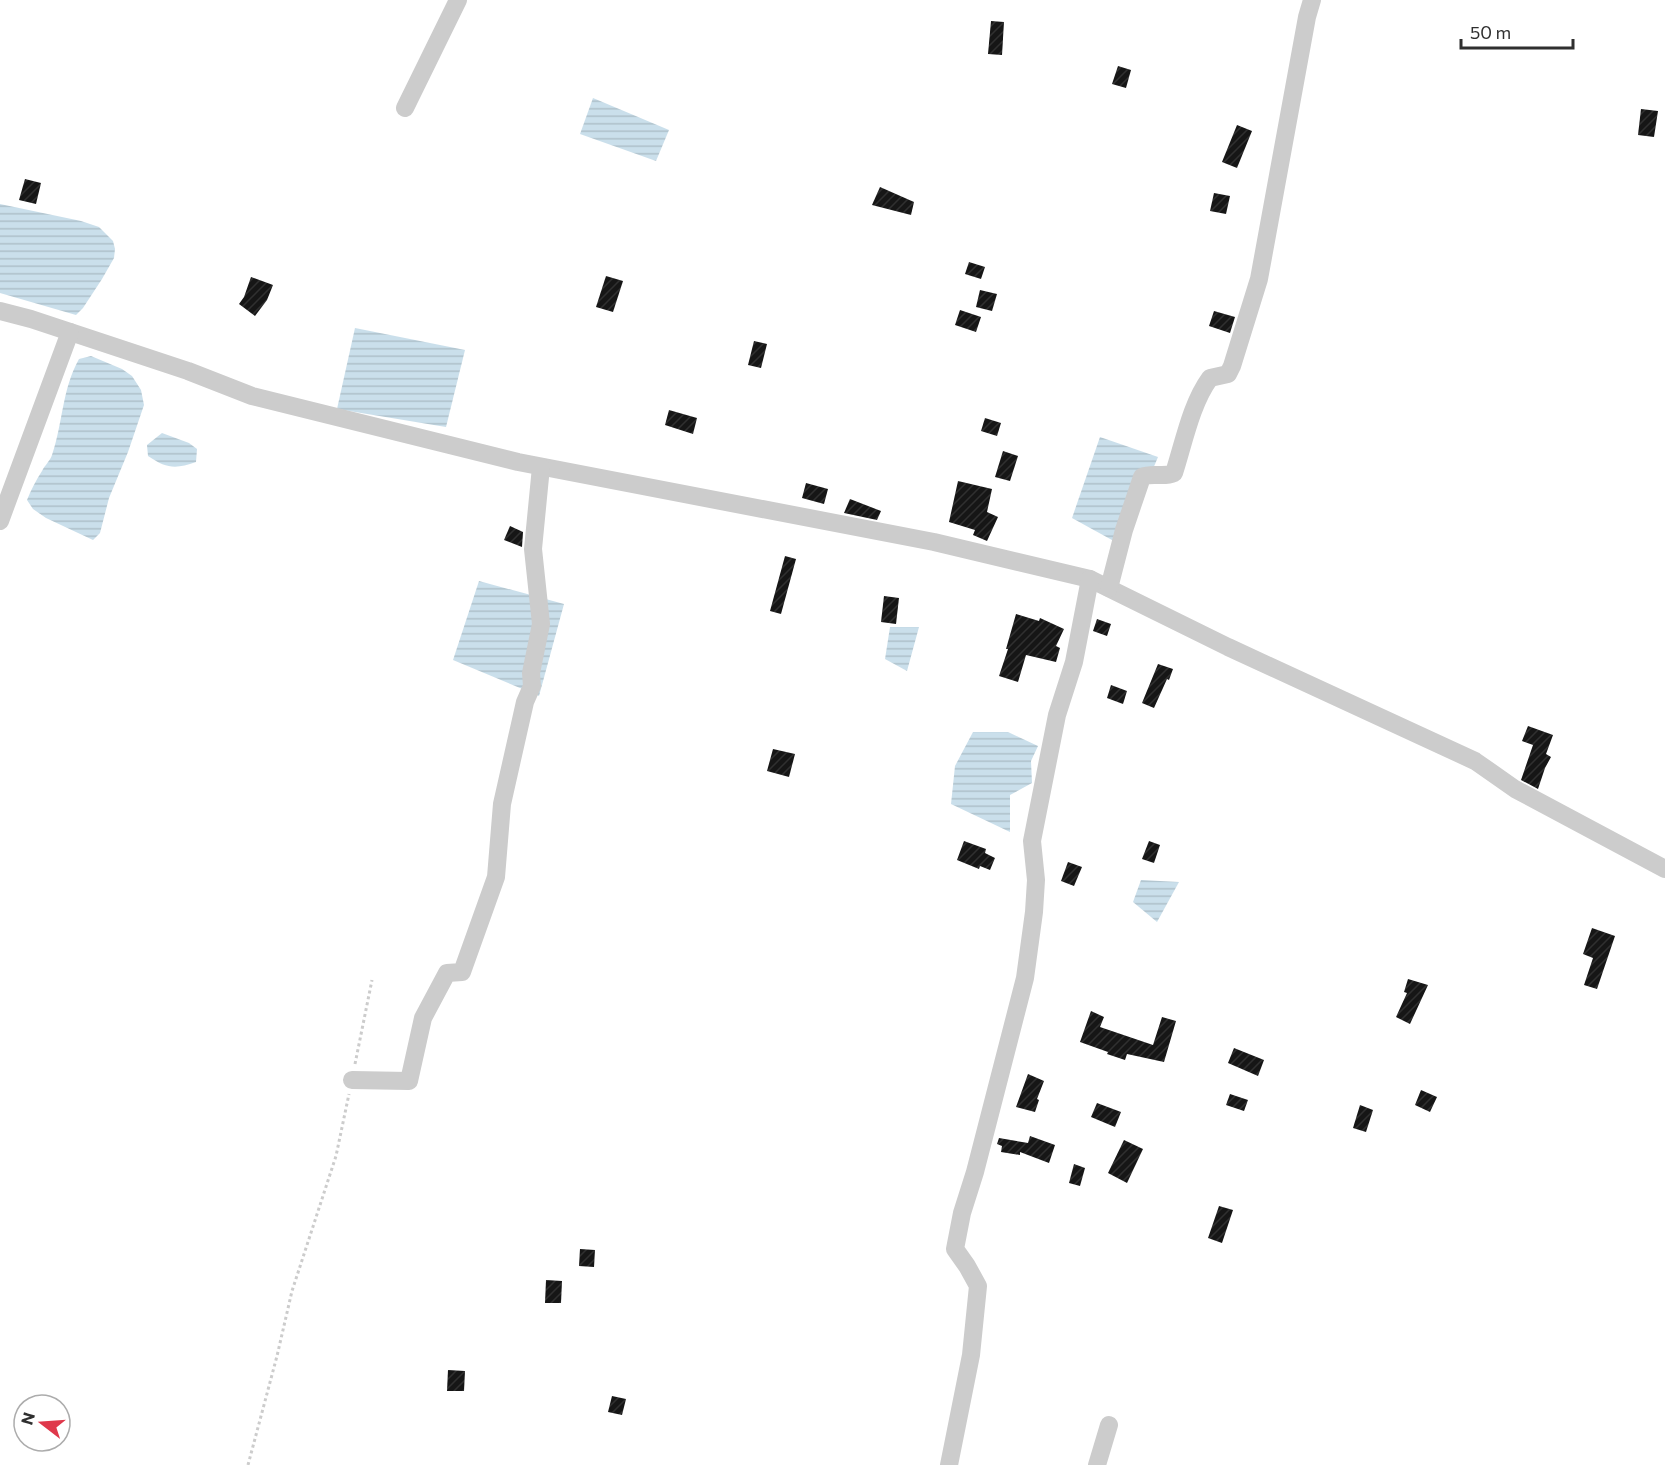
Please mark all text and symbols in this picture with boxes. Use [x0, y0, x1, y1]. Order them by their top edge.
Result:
scale bar [1461, 12, 1574, 50]
text: 50 m [1470, 21, 1511, 43]
north arrow [12, 1393, 72, 1453]
text: N [16, 1410, 38, 1427]

